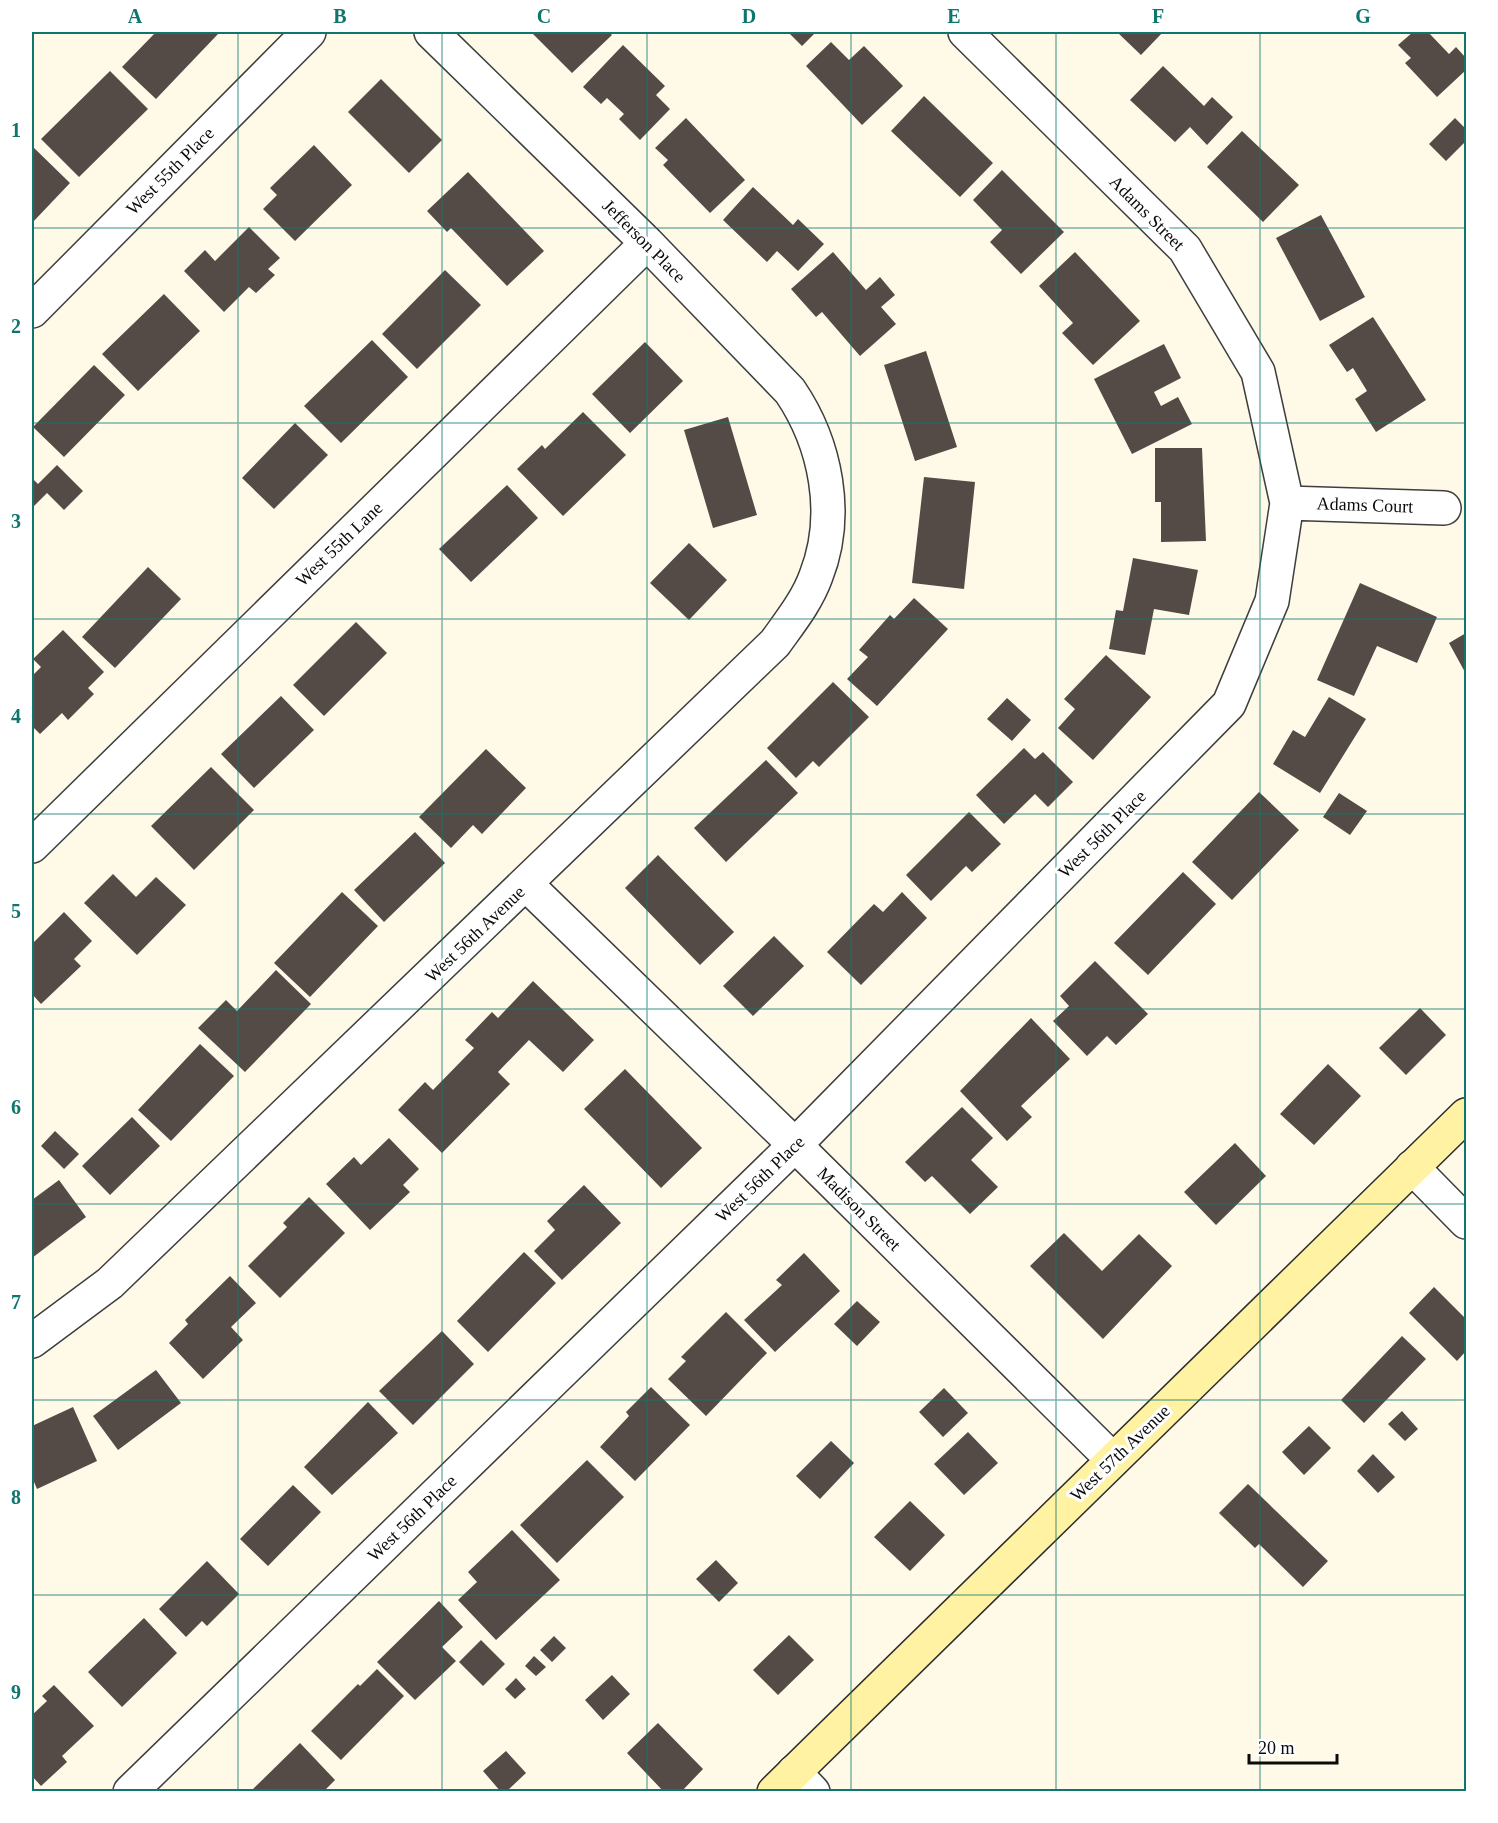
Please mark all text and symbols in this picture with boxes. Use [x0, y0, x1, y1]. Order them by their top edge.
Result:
text: A [128, 5, 143, 27]
text: B [333, 5, 347, 27]
text: C [537, 5, 551, 27]
text: D [742, 5, 756, 27]
text: E [947, 5, 961, 27]
text: F [1152, 5, 1164, 27]
text: G [1355, 5, 1371, 27]
text: 1 [11, 119, 21, 141]
street label: West 55th Place [122, 123, 218, 219]
street label: Adams Street [1105, 171, 1189, 255]
street label: Jefferson Place [598, 195, 690, 287]
text: 2 [11, 315, 21, 337]
street label: Adams Court [1316, 493, 1414, 517]
street label: West 55th Lane [292, 498, 386, 590]
text: 3 [11, 510, 21, 532]
text: 4 [11, 705, 21, 727]
street label: West 56th Place [1054, 786, 1150, 882]
street label: West 56th Avenue [421, 882, 529, 986]
text: 5 [11, 900, 21, 922]
text: 6 [11, 1096, 21, 1118]
street label: West 56th Place [712, 1132, 809, 1226]
street label: Madison Street [813, 1163, 905, 1255]
text: 7 [11, 1291, 21, 1313]
street label: West 57th Avenue [1066, 1401, 1174, 1505]
street label: West 56th Place [364, 1471, 461, 1565]
text: 8 [11, 1486, 21, 1508]
text: 9 [11, 1681, 21, 1703]
scale bar [1249, 1727, 1338, 1765]
text: 20 m [1258, 1738, 1295, 1758]

